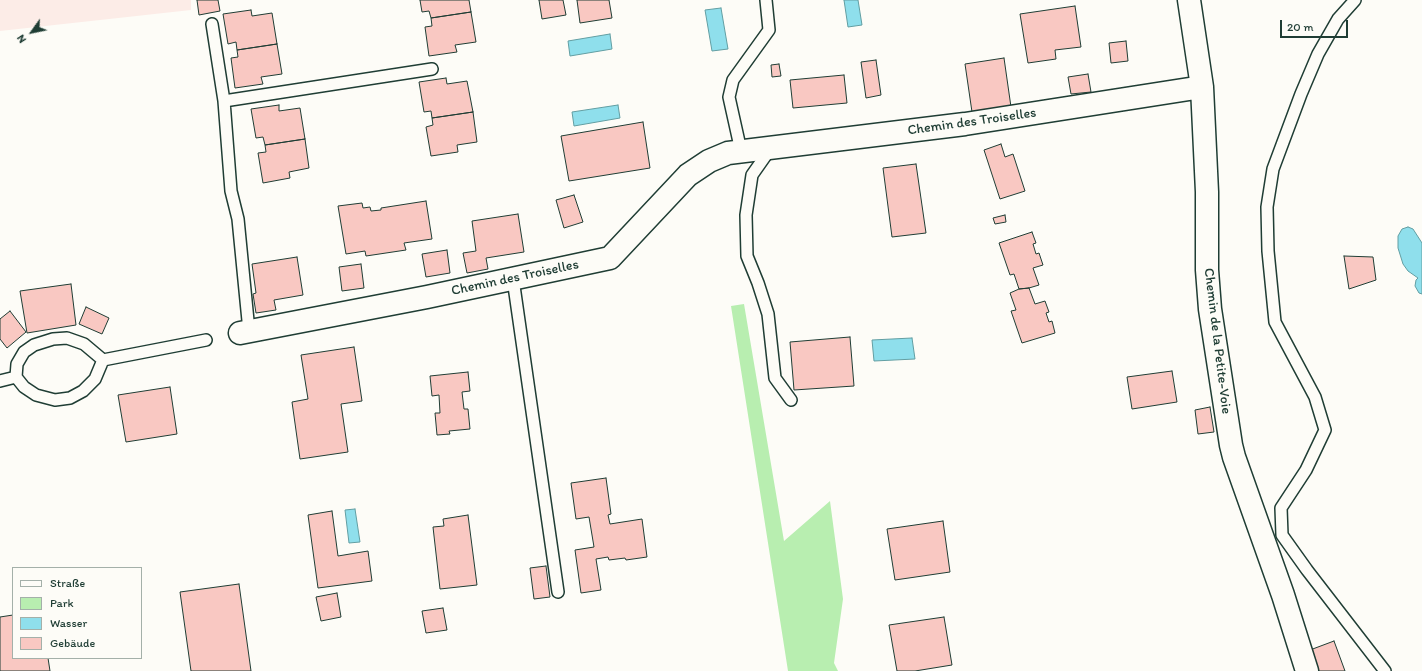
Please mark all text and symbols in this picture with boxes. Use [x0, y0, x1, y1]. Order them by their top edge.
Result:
north arrow [12, 12, 52, 52]
scale bar [1282, 12, 1350, 38]
text: 20 m [1287, 20, 1314, 34]
text: N [14, 32, 29, 45]
street label: Chemin des Troiselles [907, 105, 1037, 139]
street label: Chemin des Troiselles [450, 256, 580, 300]
street label: Chemin de la Petite-Voie [1200, 267, 1234, 415]
legend [12, 567, 142, 659]
text: Straße [50, 576, 85, 590]
text: Park [50, 596, 74, 610]
text: Wasser [50, 616, 87, 630]
text: Gebäude [50, 636, 95, 650]

